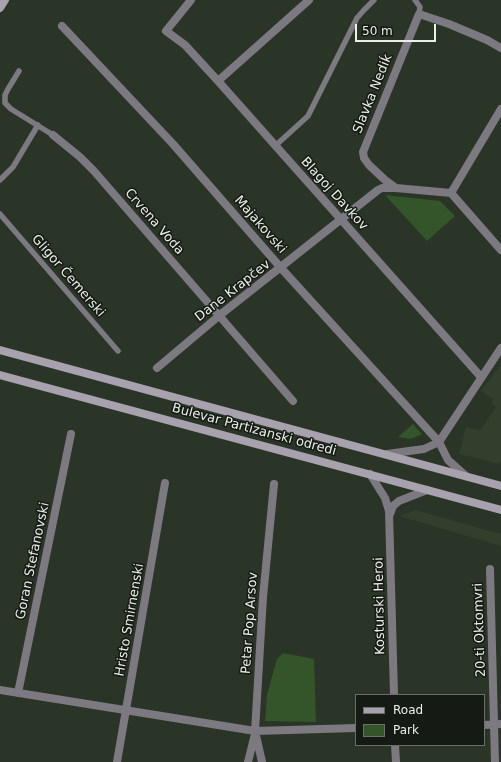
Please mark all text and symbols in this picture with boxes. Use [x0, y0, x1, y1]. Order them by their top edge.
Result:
scale bar [357, 16, 438, 42]
text: 50 m [362, 24, 393, 38]
street label: Slavka Nediḱ [350, 52, 396, 136]
street label: Blagoj Davkov [297, 154, 371, 234]
street label: Crvena Voda [121, 186, 187, 258]
street label: Majakovski [231, 193, 289, 257]
street label: Gligor Čemerski [28, 232, 108, 320]
street label: Dane Krapčev [192, 257, 274, 325]
street label: Bulevar Partizanski odredi [170, 401, 338, 459]
street label: Goran Stefanovski [13, 501, 53, 621]
street label: Kosturski Heroi [371, 557, 389, 655]
street label: Hristo Smirnenski [112, 562, 148, 678]
street label: Petar Pop Arsov [239, 571, 261, 675]
street label: 20-ti Oktomvri [471, 583, 489, 677]
legend [355, 694, 485, 746]
text: Road [393, 703, 423, 717]
text: Park [393, 723, 419, 737]

